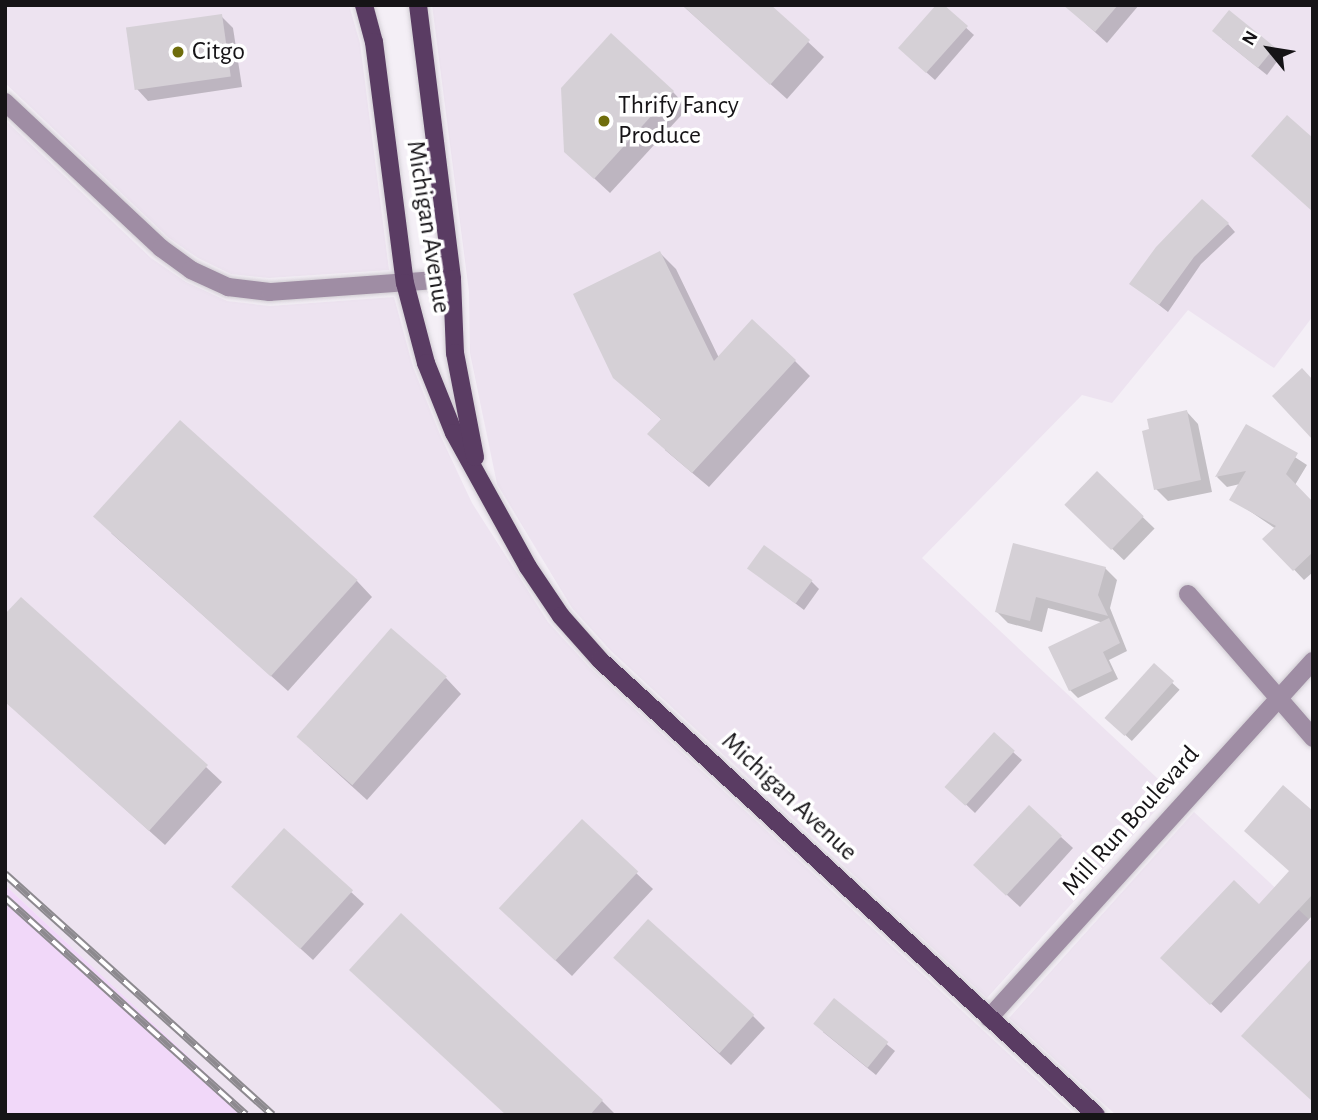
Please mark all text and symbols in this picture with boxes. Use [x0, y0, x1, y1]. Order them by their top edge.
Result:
north arrow [1234, 14, 1304, 84]
text: N [1239, 28, 1262, 49]
place label: Citgo [192, 36, 245, 68]
marker: Citgo [170, 44, 186, 60]
place label: Thrify Fancy Produce [618, 90, 739, 152]
marker: Thrify Fancy Produce [596, 113, 612, 129]
street label: Michigan Avenue [399, 139, 457, 315]
street label: Michigan Avenue [715, 726, 863, 868]
street label: Mill Run Boulevard [1056, 740, 1206, 902]

